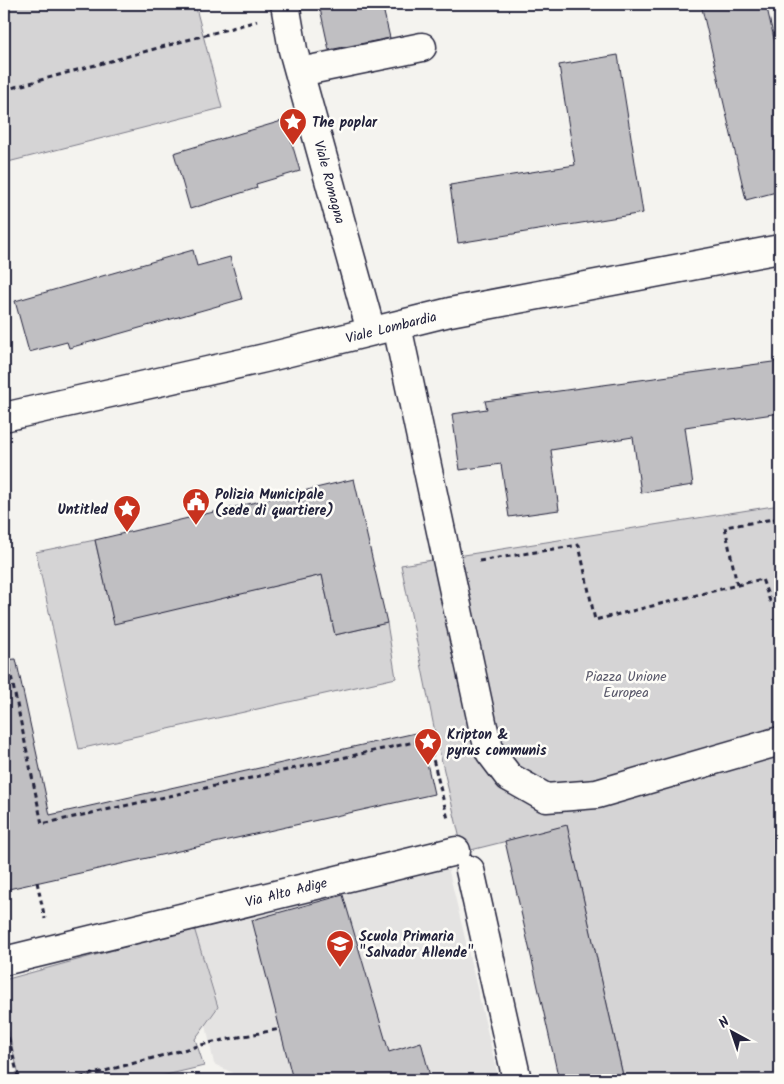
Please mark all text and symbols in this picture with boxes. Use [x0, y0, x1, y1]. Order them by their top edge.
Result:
place icon: The poplar [278, 107, 308, 146]
place label: The poplar [312, 112, 378, 134]
street label: Viale Romagna [307, 138, 351, 226]
street label: Viale Lombardia [343, 306, 439, 350]
place label: Polizia Municipale (sede di quartiere) [215, 484, 334, 522]
public building icon: Polizia Municipale (sede di quartiere) [181, 487, 211, 526]
place icon: Untitled [112, 494, 142, 533]
place label: Untitled [58, 499, 108, 521]
park label: Piazza Unione Europea [585, 666, 667, 704]
place label: Kripton & pyrus communis [446, 724, 547, 762]
place icon: Kripton & pyrus communis [413, 727, 443, 766]
street label: Via Alto Adige [243, 872, 330, 914]
place label: Scuola Primaria "Salvador Allende" [359, 926, 474, 964]
school or university icon: Scuola Primaria "Salvador Allende" [325, 929, 355, 968]
north arrow [706, 1006, 756, 1056]
text: N [714, 1011, 735, 1034]

